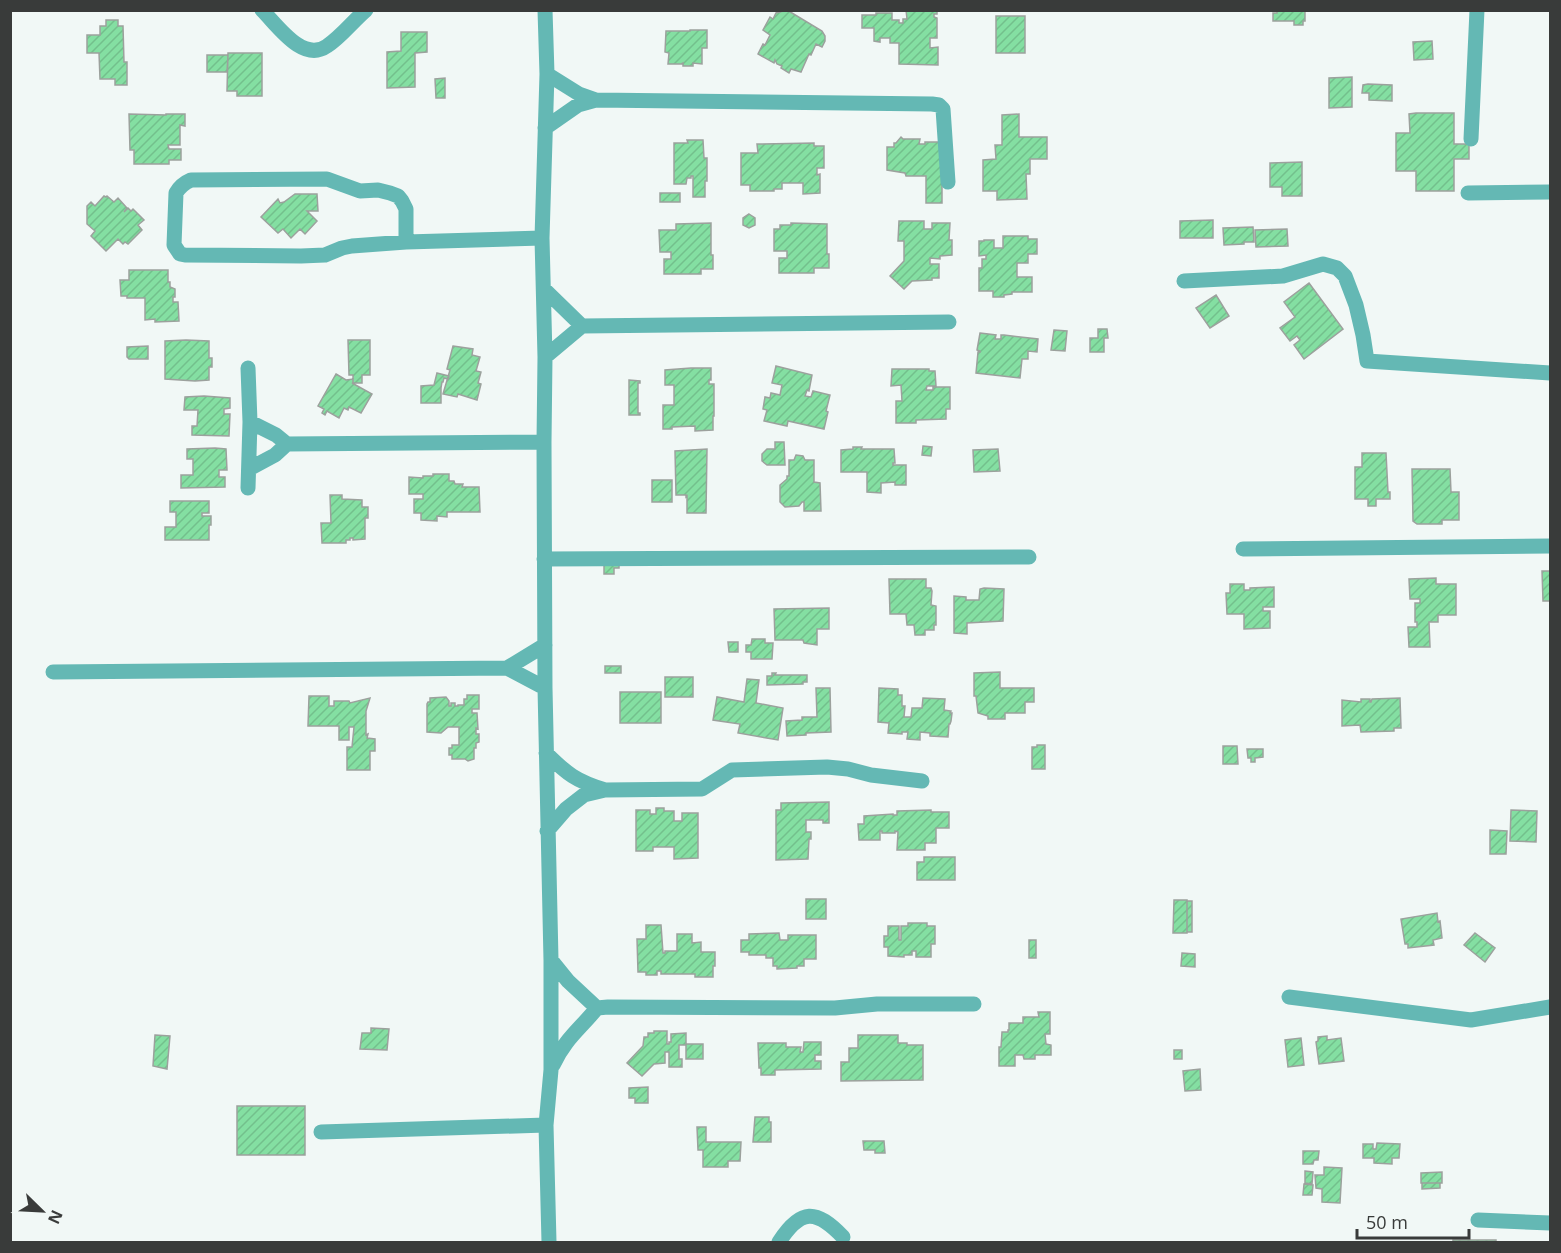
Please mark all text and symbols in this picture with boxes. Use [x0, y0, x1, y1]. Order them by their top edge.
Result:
north arrow [12, 1181, 72, 1241]
scale bar [1357, 1202, 1470, 1240]
text: N [43, 1207, 68, 1228]
text: 50 m [1366, 1210, 1408, 1234]

